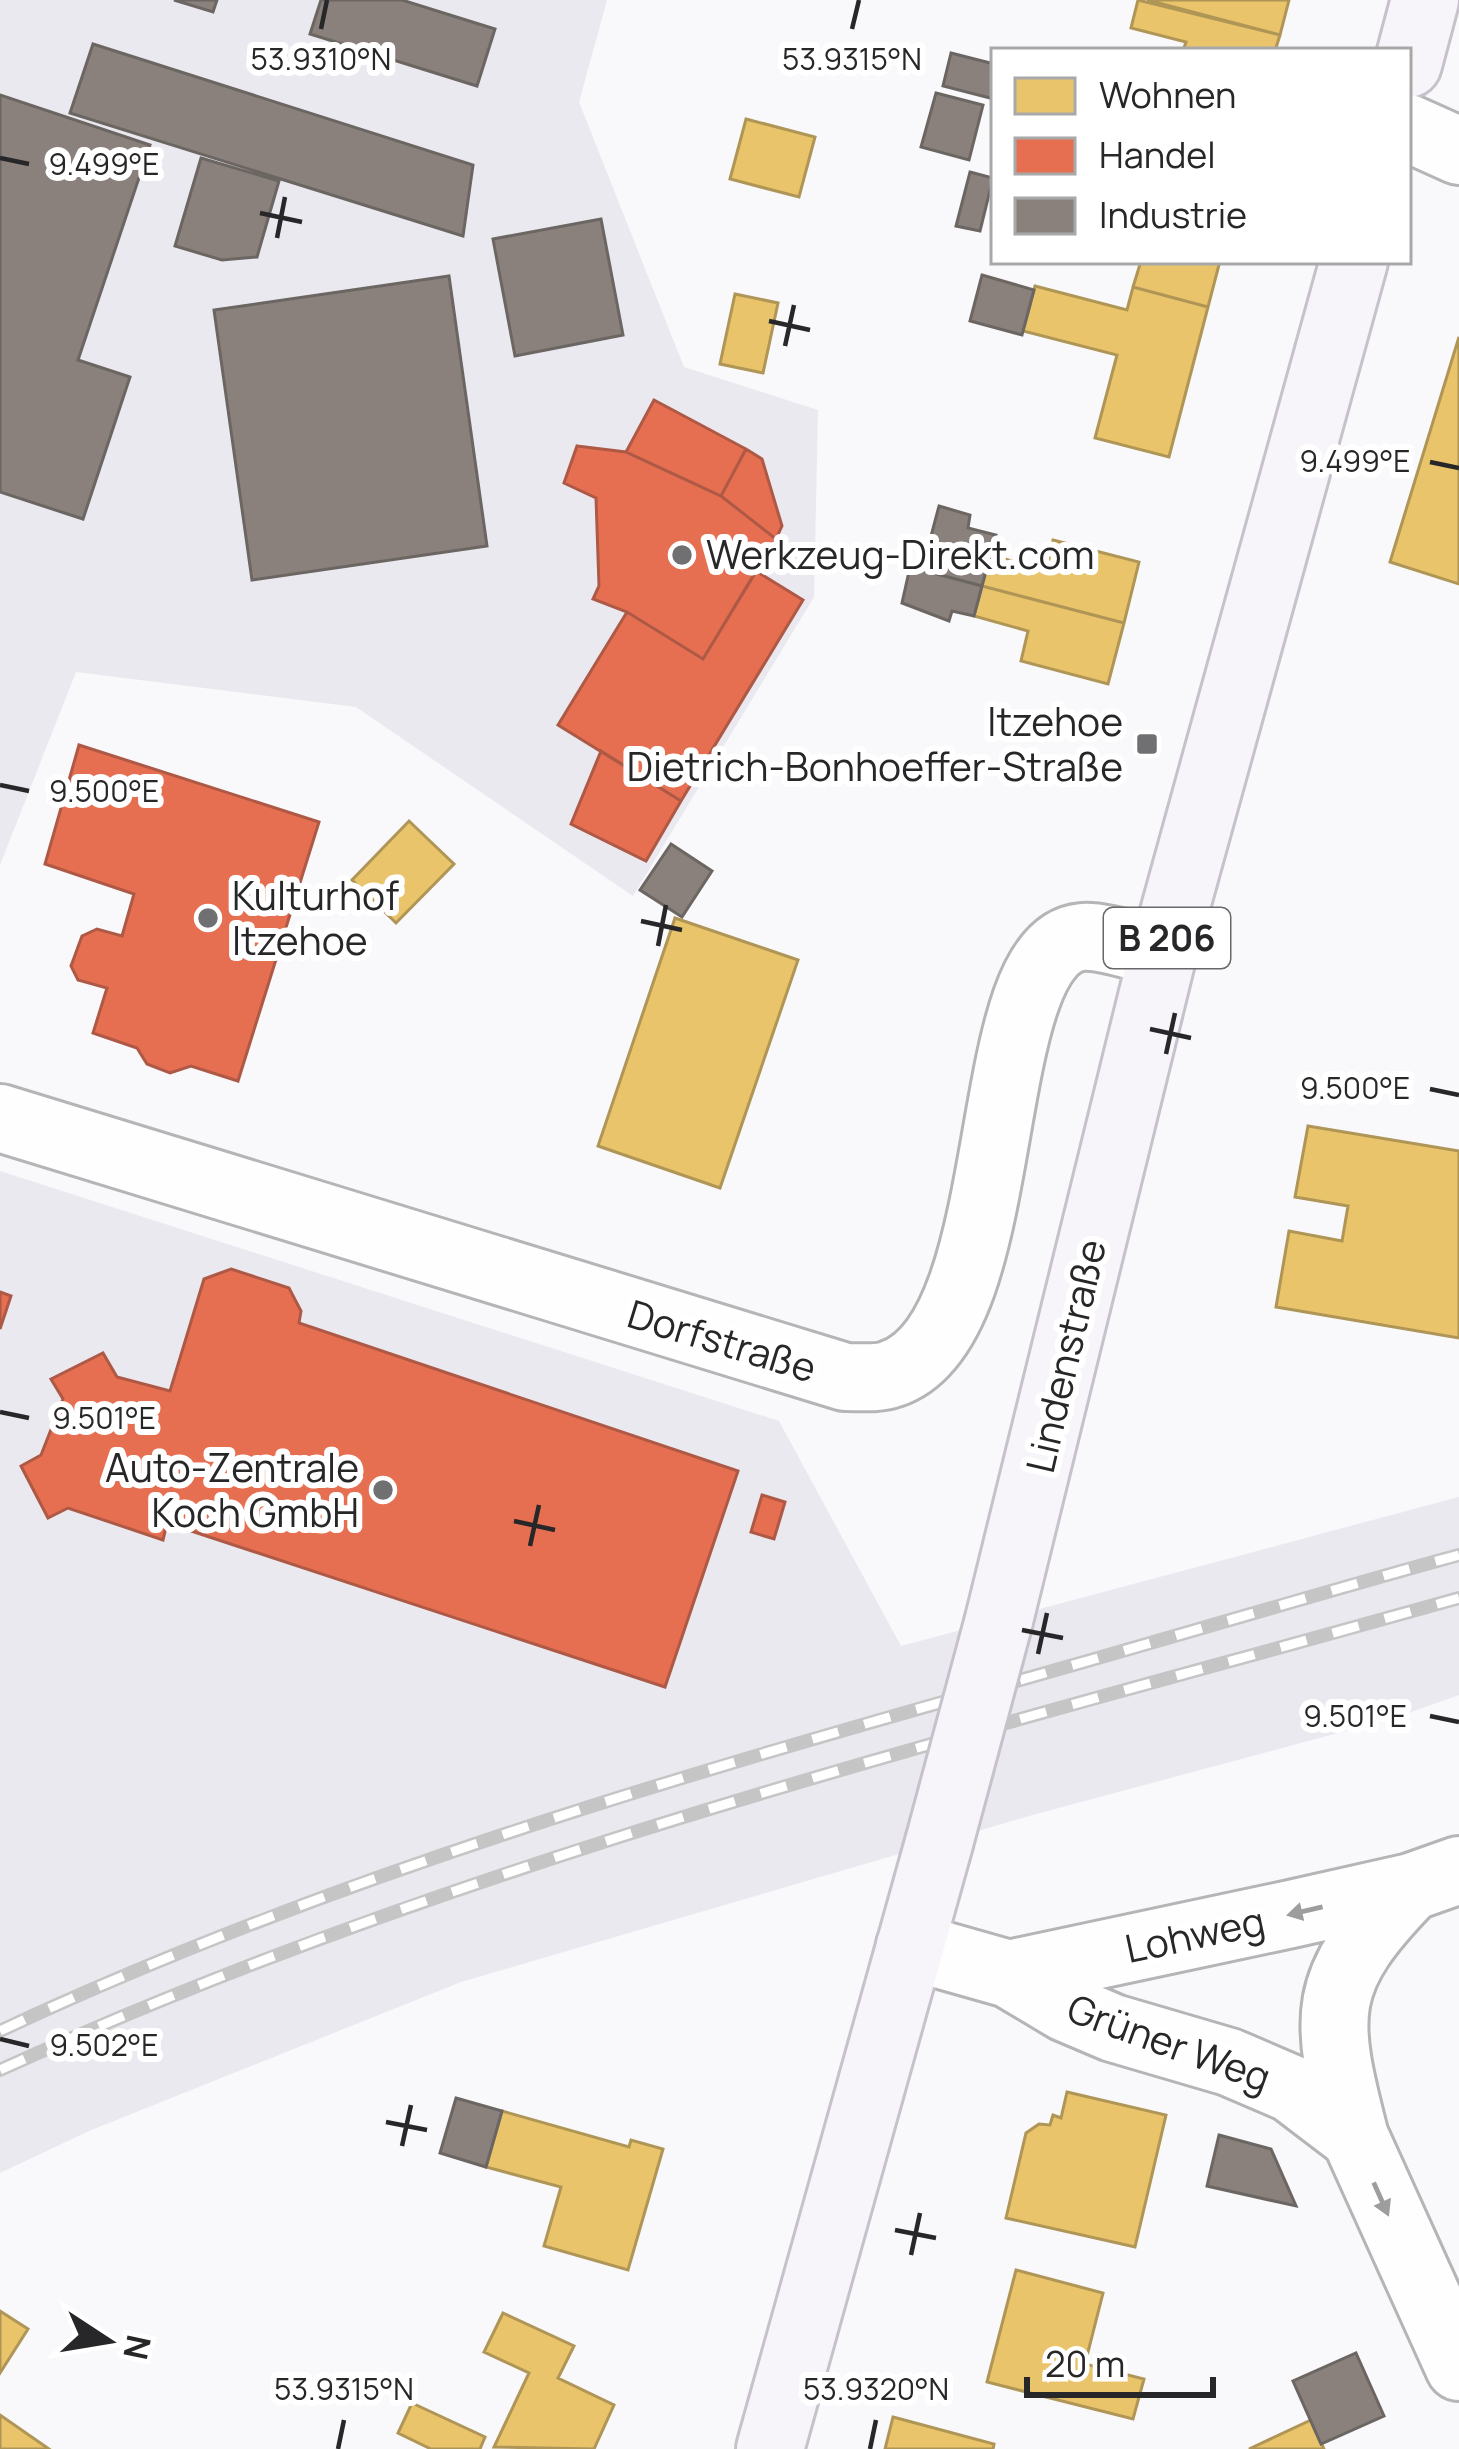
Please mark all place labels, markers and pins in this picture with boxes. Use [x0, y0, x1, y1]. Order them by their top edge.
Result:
place label: Werkzeug-Direkt.com [706, 527, 1095, 581]
marker: Werkzeug-Direkt.com [669, 542, 695, 568]
place label: Itzehoe Dietrich-Bonhoeffer-Straße [627, 694, 1123, 793]
marker: Itzehoe Dietrich-Bonhoeffer-Straße [1134, 731, 1160, 757]
place label: Kulturhof Itzehoe [232, 868, 399, 967]
marker: Kulturhof Itzehoe [195, 905, 221, 931]
place label: Auto-Zentrale Koch GmbH [105, 1440, 359, 1539]
marker: Auto-Zentrale Koch GmbH [370, 1477, 396, 1503]

